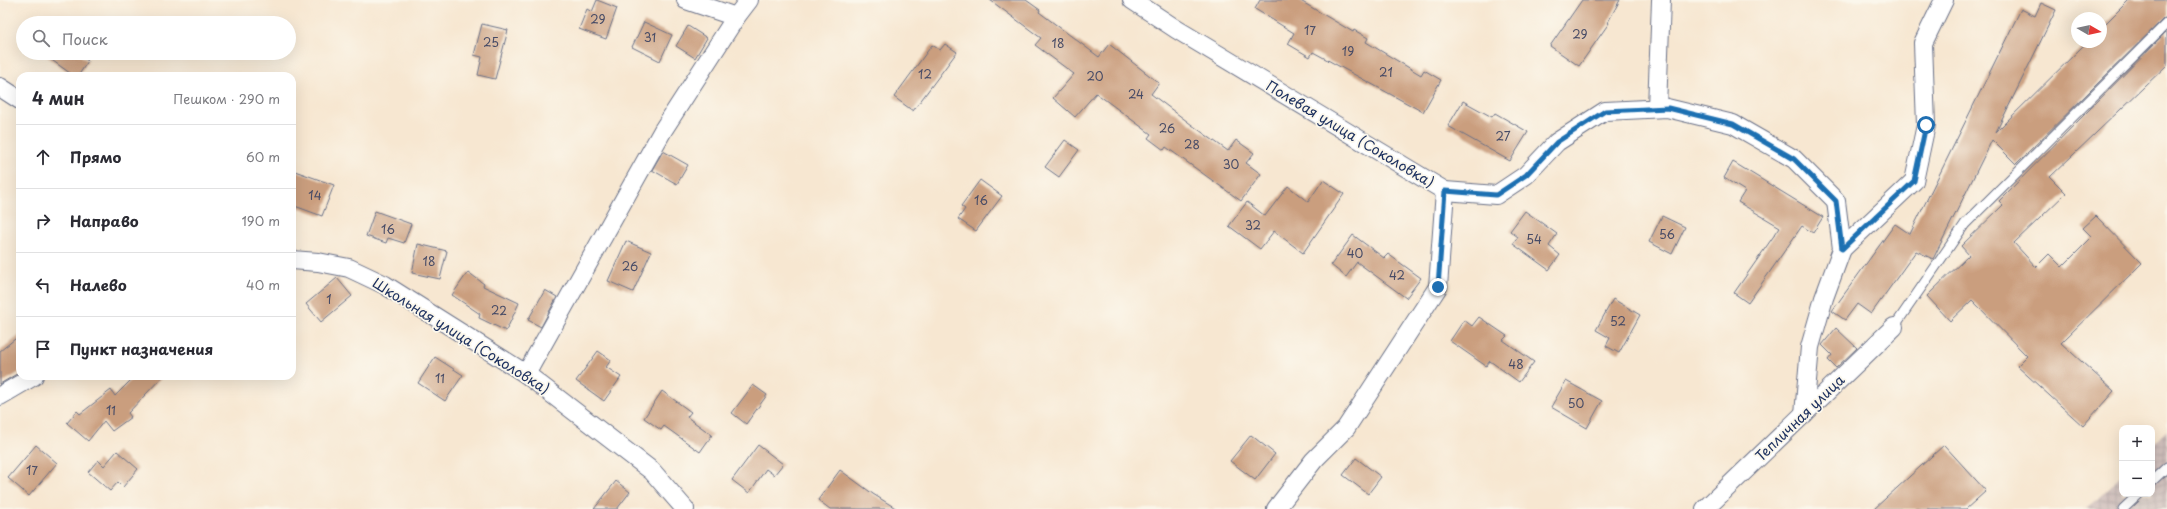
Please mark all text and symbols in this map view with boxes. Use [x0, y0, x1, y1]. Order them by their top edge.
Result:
house number: 29 [590, 10, 606, 28]
north arrow [2071, 12, 2107, 48]
search box [16, 16, 296, 60]
house number: 17 [1304, 21, 1316, 39]
house number: 29 [1572, 25, 1588, 43]
icon: search [30, 27, 52, 49]
text: Поиск [62, 27, 108, 50]
house number: 31 [644, 28, 656, 46]
house number: 25 [483, 33, 499, 51]
house number: 18 [1052, 34, 1064, 52]
house number: 19 [1342, 42, 1354, 60]
house number: 21 [1379, 63, 1393, 81]
house number: 12 [918, 65, 932, 83]
house number: 20 [1086, 67, 1104, 85]
street label: Полевая улица (Соколовка) [1262, 75, 1438, 192]
text: 4 мин [32, 85, 85, 111]
house number: 24 [1128, 85, 1144, 103]
text: Пешком · 290 m [173, 89, 280, 108]
route start [1917, 116, 1935, 134]
house number: 26 [1159, 119, 1175, 137]
house number: 27 [1496, 127, 1511, 145]
house number: 28 [1184, 135, 1200, 153]
text: Прямо [70, 145, 121, 168]
icon: ahead [32, 146, 54, 168]
text: 60 m [246, 147, 280, 166]
house number: 30 [1223, 155, 1240, 173]
house number: 14 [308, 186, 322, 204]
house number: 16 [974, 191, 988, 209]
text: Направо [70, 209, 139, 232]
icon: right [32, 210, 54, 232]
text: 190 m [241, 211, 280, 230]
house number: 32 [1245, 216, 1261, 234]
house number: 16 [381, 220, 395, 238]
house number: 56 [1659, 225, 1675, 243]
house number: 54 [1526, 230, 1542, 248]
house number: 40 [1347, 244, 1364, 262]
house number: 18 [423, 252, 435, 270]
house number: 26 [622, 257, 638, 275]
house number: 42 [1389, 266, 1405, 284]
street label: Школьная улица (Соколовка) [369, 272, 554, 399]
text: Налево [70, 273, 127, 296]
icon: left [32, 274, 54, 296]
text: 40 m [246, 275, 280, 294]
route end [1429, 278, 1447, 296]
house number: 1 [326, 290, 332, 308]
house number: 22 [491, 301, 507, 319]
house number: 52 [1610, 312, 1626, 330]
text: Пункт назначения [70, 337, 213, 360]
icon: arrive [32, 338, 54, 360]
house number: 48 [1508, 355, 1524, 373]
house number: 11 [435, 369, 445, 387]
street label: Тепличная улица [1750, 369, 1849, 466]
house number: 50 [1568, 394, 1584, 412]
house number: 11 [106, 401, 116, 419]
map controls [2119, 425, 2155, 497]
button: + [2119, 425, 2155, 461]
house number: 17 [26, 461, 38, 479]
button: − [2119, 461, 2155, 497]

